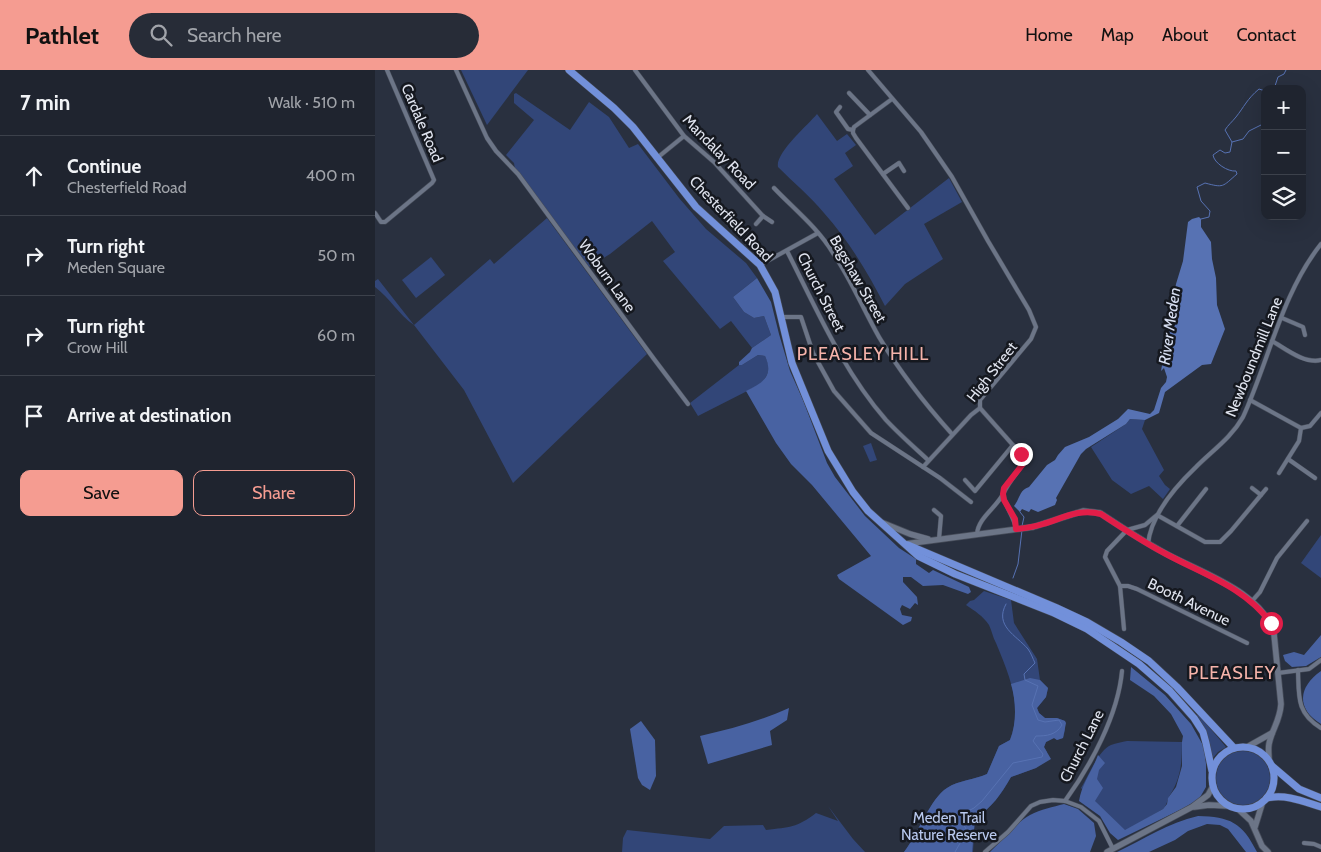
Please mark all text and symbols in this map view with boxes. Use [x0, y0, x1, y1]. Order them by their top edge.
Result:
search box [129, 13, 479, 58]
text: Pathlet [25, 21, 99, 50]
icon: search [147, 21, 175, 49]
text: Search here [187, 24, 281, 47]
text: Home [1025, 24, 1073, 46]
text: Map [1101, 24, 1134, 46]
text: About [1162, 24, 1208, 46]
text: Contact [1236, 24, 1296, 46]
street label: Cardale Road [397, 81, 447, 165]
map controls [1261, 85, 1306, 220]
button: + [1261, 85, 1306, 130]
text: 7 min [20, 90, 70, 115]
text: Walk · 510 m [268, 93, 355, 112]
street label: Mandalay Road [679, 111, 759, 193]
button: − [1261, 130, 1306, 175]
text: Continue [67, 155, 141, 178]
icon: ahead [20, 162, 48, 190]
text: 400 m [306, 166, 355, 185]
street label: Chesterfield Road [686, 172, 776, 266]
button: layers [1261, 175, 1306, 220]
text: Chesterfield Road [67, 178, 187, 197]
street label: Bagshaw Street [826, 232, 890, 326]
text: Turn right [67, 235, 145, 258]
street label: Woburn Lane [575, 236, 640, 316]
icon: right [20, 242, 48, 270]
text: 50 m [318, 246, 355, 265]
street label: Church Street [793, 249, 849, 335]
text: Meden Square [67, 258, 165, 277]
water label: River Meden [1155, 286, 1184, 366]
street label: Newboundmill Lane [1222, 294, 1286, 420]
text: Turn right [67, 315, 145, 338]
icon: right [20, 322, 48, 350]
text: 60 m [317, 326, 355, 345]
text: Crow Hill [67, 338, 128, 357]
street label: High Street [963, 338, 1021, 406]
district label: PLEASLEY HILL [797, 343, 929, 365]
icon: arrive [20, 402, 48, 430]
text: Arrive at destination [67, 404, 231, 427]
route end [1010, 443, 1033, 466]
button: Save [20, 470, 183, 516]
button: Share [193, 470, 355, 516]
street label: Booth Avenue [1145, 574, 1233, 630]
route start [1260, 612, 1283, 635]
district label: PLEASLEY [1188, 662, 1276, 684]
street label: Church Lane [1056, 706, 1108, 785]
park label: Meden Trail Nature Reserve [901, 809, 997, 844]

